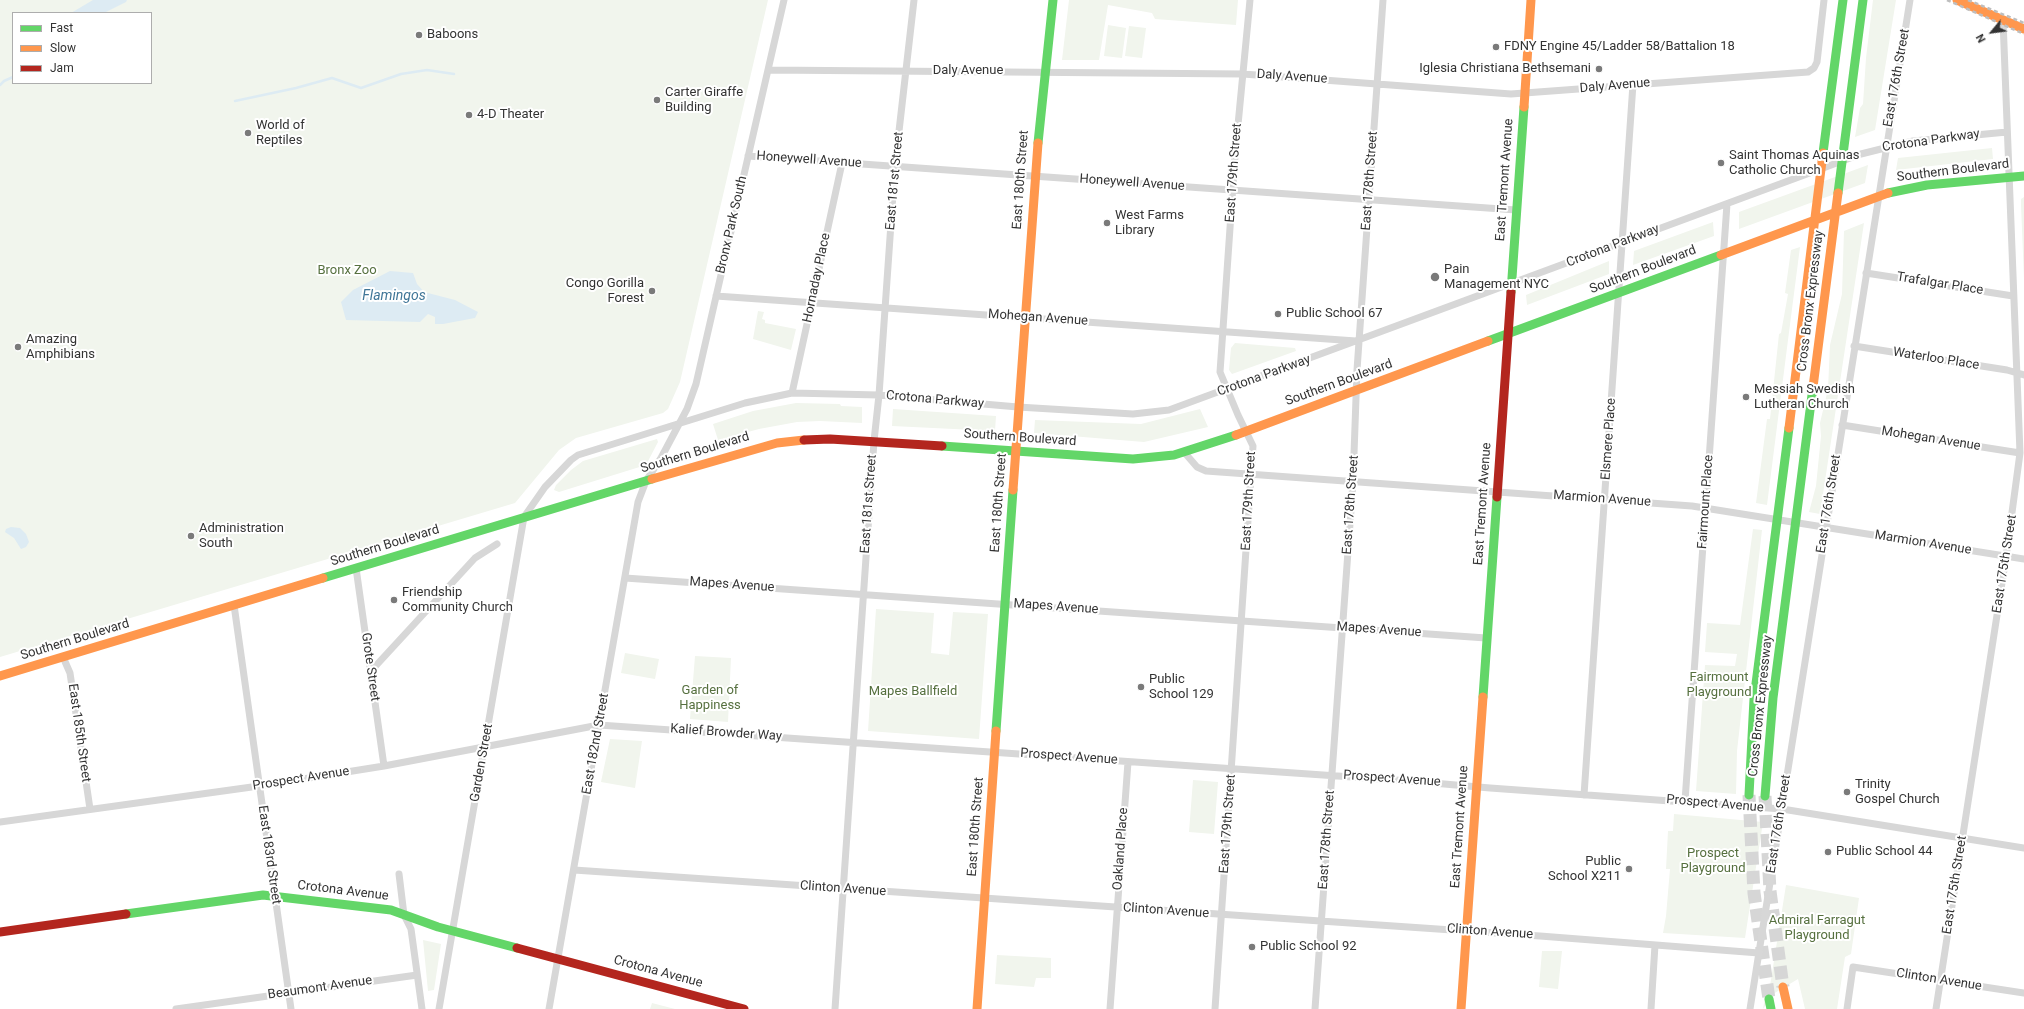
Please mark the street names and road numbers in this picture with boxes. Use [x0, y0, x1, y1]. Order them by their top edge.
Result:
street label: East 176th Street [1881, 28, 1913, 128]
street label: Daly Avenue [933, 63, 1003, 79]
street label: Daly Avenue [1256, 67, 1328, 87]
street label: Daly Avenue [1579, 75, 1651, 97]
street label: East Tremont Avenue [1493, 118, 1517, 242]
street label: East 179th Street [1223, 123, 1245, 223]
street label: Crotona Parkway [1881, 126, 1981, 156]
street label: East 180th Street [1010, 130, 1032, 230]
street label: East 181st Street [883, 131, 907, 231]
street label: East 178th Street [1359, 131, 1381, 231]
street label: Honeywell Avenue [756, 149, 862, 171]
street label: Southern Boulevard [1896, 156, 2010, 186]
street label: Honeywell Avenue [1079, 172, 1185, 194]
street label: Bronx Park South [713, 175, 751, 275]
street label: Crotona Parkway [1564, 221, 1662, 271]
street label: Cross Bronx Expressway [1795, 230, 1827, 372]
street label: Hornaday Place [800, 232, 834, 324]
street label: Southern Boulevard [1587, 242, 1699, 298]
street label: Trafalgar Place [1896, 269, 1984, 299]
street label: Mohegan Avenue [988, 307, 1088, 329]
street label: Waterloo Place [1892, 344, 1980, 374]
street label: Crotona Parkway [1215, 352, 1313, 400]
street label: Southern Boulevard [1283, 356, 1395, 410]
street label: Crotona Parkway [885, 388, 985, 412]
street label: Elsmere Place [1598, 398, 1620, 480]
street label: Mohegan Avenue [1880, 423, 1982, 455]
street label: Southern Boulevard [963, 426, 1077, 450]
street label: Southern Boulevard [639, 429, 751, 477]
street label: East Tremont Avenue [1471, 442, 1495, 566]
street label: East 179th Street [1239, 451, 1259, 551]
street label: East 180th Street [988, 453, 1010, 553]
street label: East 181st Street [858, 454, 880, 554]
street label: Fairmount Place [1695, 454, 1717, 550]
street label: East 176th Street [1814, 454, 1844, 554]
street label: East 178th Street [1340, 455, 1362, 555]
street label: Marmion Avenue [1553, 488, 1651, 510]
street label: East 175th Street [1990, 514, 2020, 614]
street label: Southern Boulevard [329, 522, 441, 570]
street label: Marmion Avenue [1874, 528, 1972, 558]
street label: Mapes Avenue [689, 574, 775, 596]
street label: Mapes Avenue [1013, 596, 1099, 618]
street label: Southern Boulevard [19, 616, 131, 664]
street label: Mapes Avenue [1336, 619, 1422, 641]
street label: Grote Street [357, 632, 383, 702]
street label: Cross Bronx Expressway [1746, 635, 1776, 777]
street label: East 185th Street [64, 683, 94, 783]
street label: East 182nd Street [579, 692, 613, 796]
street label: Kalief Browder Way [670, 721, 782, 745]
street label: Garden Street [467, 723, 497, 803]
street label: Prospect Avenue [1020, 746, 1118, 768]
street label: Prospect Avenue [252, 764, 350, 794]
street label: East Tremont Avenue [1448, 765, 1472, 889]
street label: Prospect Avenue [1343, 768, 1441, 790]
street label: East 179th Street [1217, 774, 1239, 874]
street label: East 176th Street [1764, 774, 1794, 874]
street label: East 180th Street [965, 777, 987, 877]
street label: East 178th Street [1316, 790, 1338, 890]
street label: Prospect Avenue [1666, 792, 1764, 816]
street label: East 183rd Street [254, 805, 284, 905]
street label: Oakland Place [1110, 807, 1132, 891]
street label: East 175th Street [1940, 835, 1970, 935]
street label: Crotona Avenue [297, 878, 389, 904]
street label: Clinton Avenue [799, 878, 887, 900]
street label: Clinton Avenue [1122, 900, 1210, 922]
street label: Clinton Avenue [1446, 921, 1534, 943]
street label: Crotona Avenue [612, 953, 704, 991]
street label: Clinton Avenue [1895, 966, 1983, 994]
street label: Beaumont Avenue [267, 973, 373, 1003]

